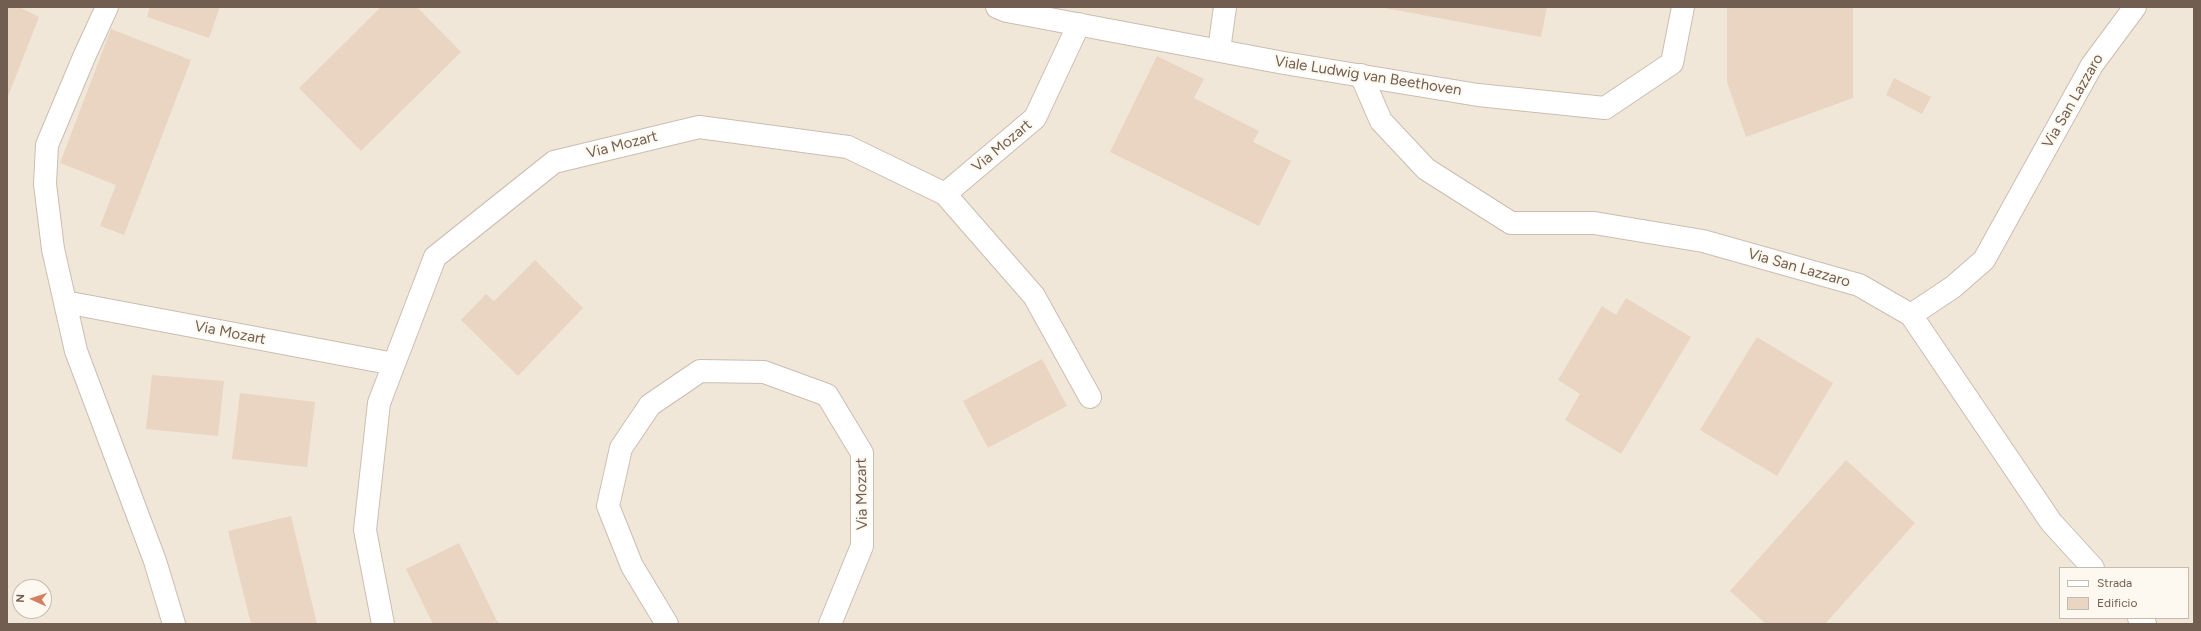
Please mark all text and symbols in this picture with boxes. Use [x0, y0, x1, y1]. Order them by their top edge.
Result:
street label: Via San Lazzaro [2039, 51, 2107, 151]
street label: Viale Ludwig van Beethoven [1273, 52, 1463, 100]
street label: Via Mozart [968, 116, 1036, 176]
street label: Via Mozart [585, 128, 659, 162]
street label: Via San Lazzaro [1746, 245, 1852, 291]
street label: Via Mozart [193, 317, 267, 349]
street label: Via Mozart [852, 458, 872, 530]
legend [2059, 567, 2189, 619]
text: Strada [2097, 576, 2132, 590]
north arrow [12, 579, 52, 619]
text: N [14, 594, 27, 603]
text: Edificio [2097, 596, 2137, 610]

